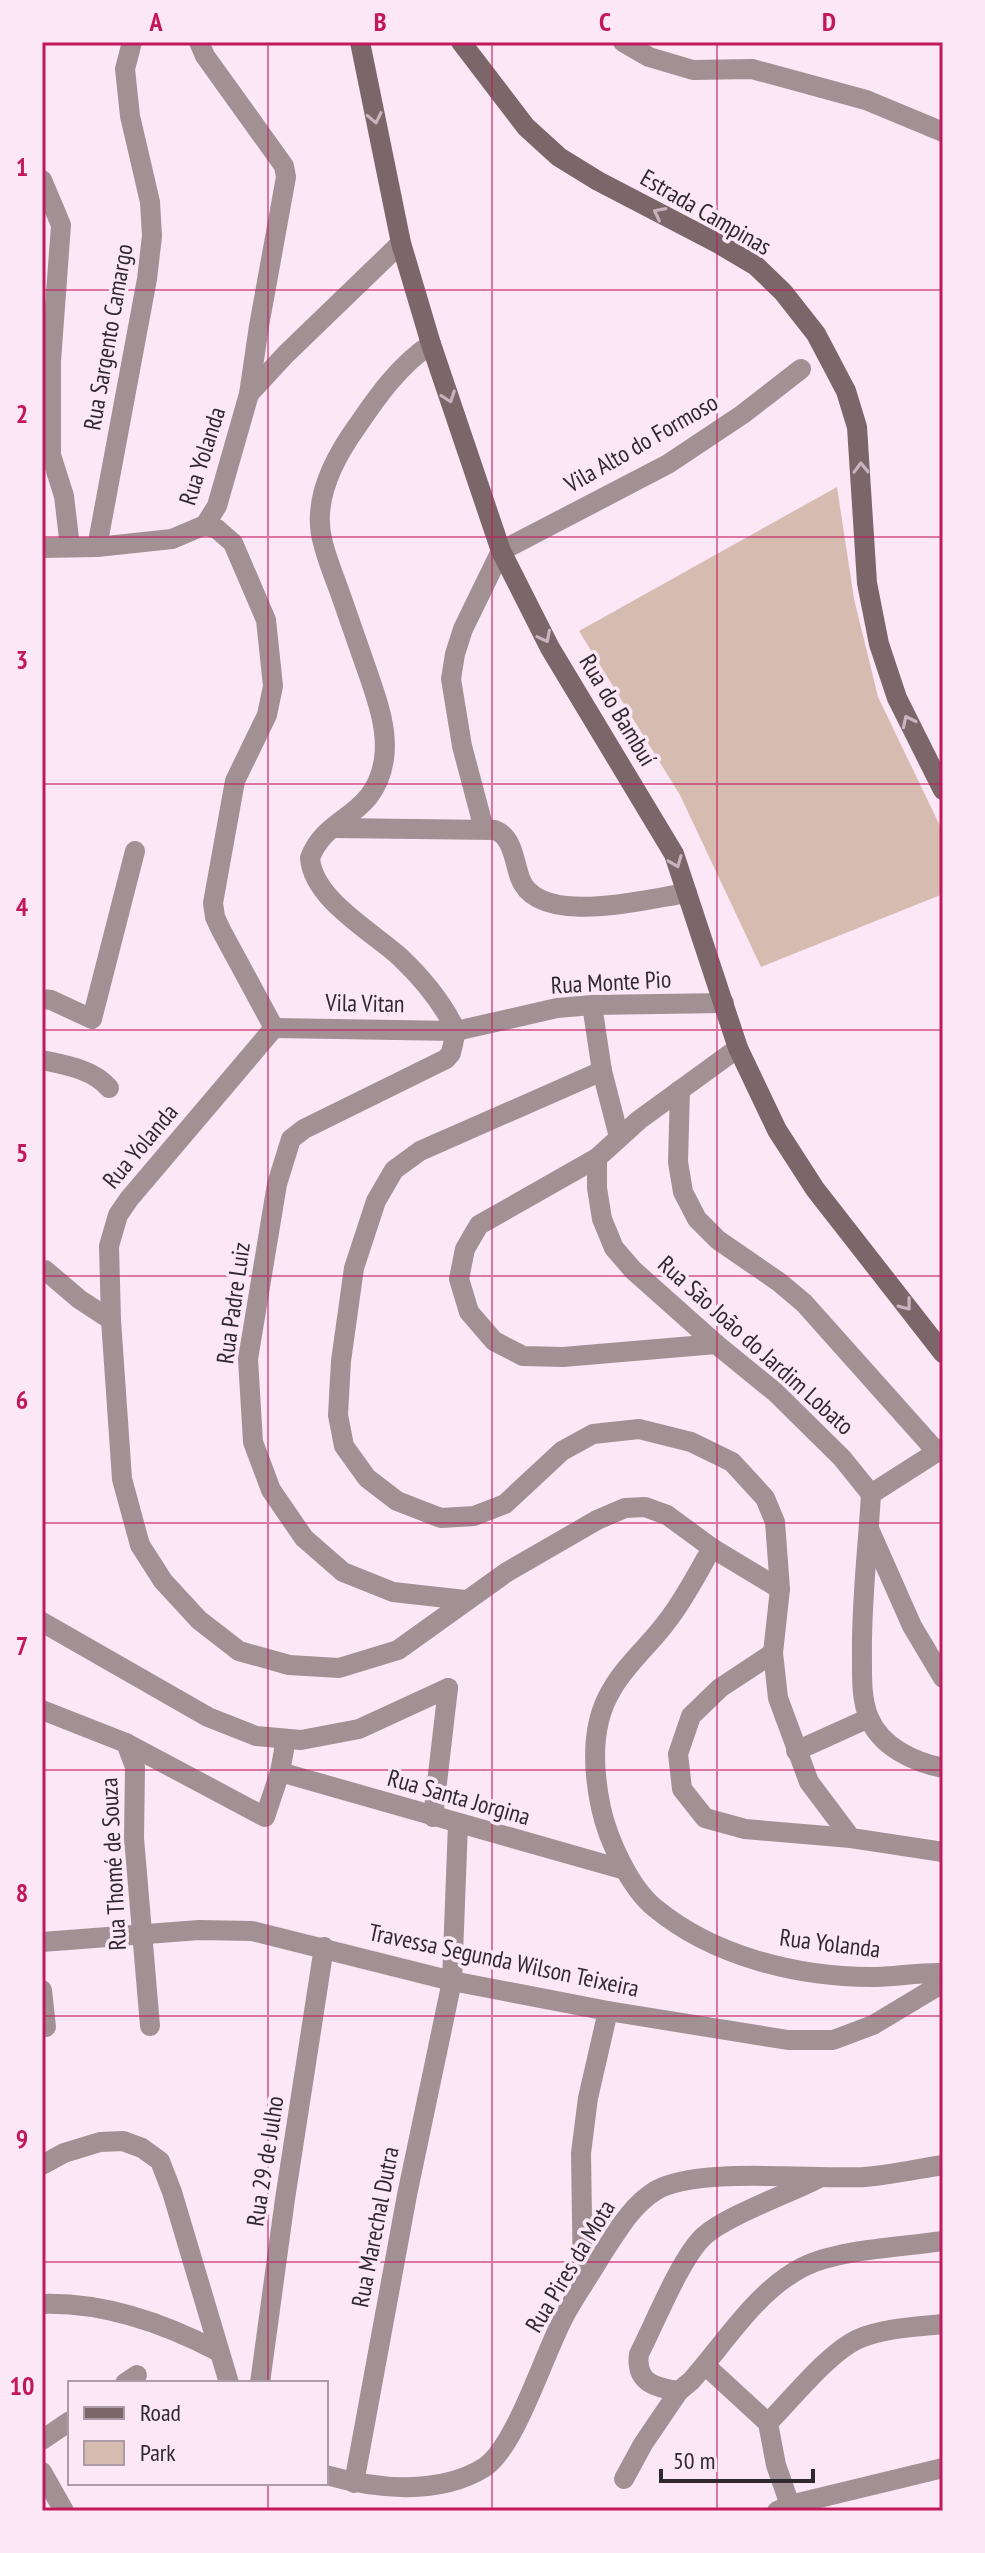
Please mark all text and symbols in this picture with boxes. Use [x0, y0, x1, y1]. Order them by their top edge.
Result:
text: A [148, 5, 163, 38]
text: B [374, 5, 387, 38]
text: C [599, 5, 611, 38]
text: D [822, 5, 836, 38]
one-way arrow [366, 112, 383, 125]
text: 1 [16, 150, 28, 183]
street label: Estrada Campinas [635, 162, 777, 262]
one-way arrow [653, 208, 668, 223]
street label: Rua Sargento Camargo [76, 241, 140, 433]
street label: Vila Alto do Formoso [558, 387, 723, 500]
one-way arrow [439, 389, 455, 403]
text: 2 [16, 397, 28, 430]
street label: Rua Yolanda [172, 403, 232, 509]
one-way arrow [852, 461, 870, 474]
one-way arrow [535, 629, 550, 644]
text: 3 [16, 643, 28, 676]
street label: Rua do Bambuí [573, 648, 663, 772]
one-way arrow [903, 714, 918, 729]
one-way arrow [666, 854, 683, 868]
text: 4 [16, 890, 29, 923]
street label: Rua Monte Pio [550, 963, 672, 1001]
street label: Vila Vitan [324, 987, 405, 1019]
street label: Rua Yolanda [96, 1097, 184, 1195]
text: 5 [16, 1136, 28, 1169]
street label: Rua Padre Luiz [209, 1240, 257, 1366]
street label: Rua São João do Jardim Lobato [651, 1249, 861, 1441]
one-way arrow [896, 1296, 911, 1310]
text: 6 [16, 1383, 28, 1416]
text: 7 [16, 1629, 28, 1662]
street label: Rua Santa Jorgina [384, 1762, 534, 1832]
street label: Rua Thomé de Souza [93, 1777, 133, 1951]
text: 8 [16, 1876, 28, 1909]
street label: Travessa Segunda Wilson Teixeira [366, 1916, 642, 2004]
street label: Rua Yolanda [778, 1921, 882, 1965]
street label: Rua 29 de Julho [239, 2094, 291, 2228]
text: 9 [16, 2122, 28, 2155]
street label: Rua Marechal Dutra [344, 2144, 406, 2310]
street label: Rua Pires da Mota [518, 2194, 622, 2338]
text: 10 [10, 2369, 34, 2402]
legend [68, 2381, 328, 2485]
text: Road [140, 2397, 181, 2428]
scale bar [661, 2433, 813, 2483]
text: Park [140, 2437, 176, 2468]
text: 50 m [673, 2445, 715, 2476]

